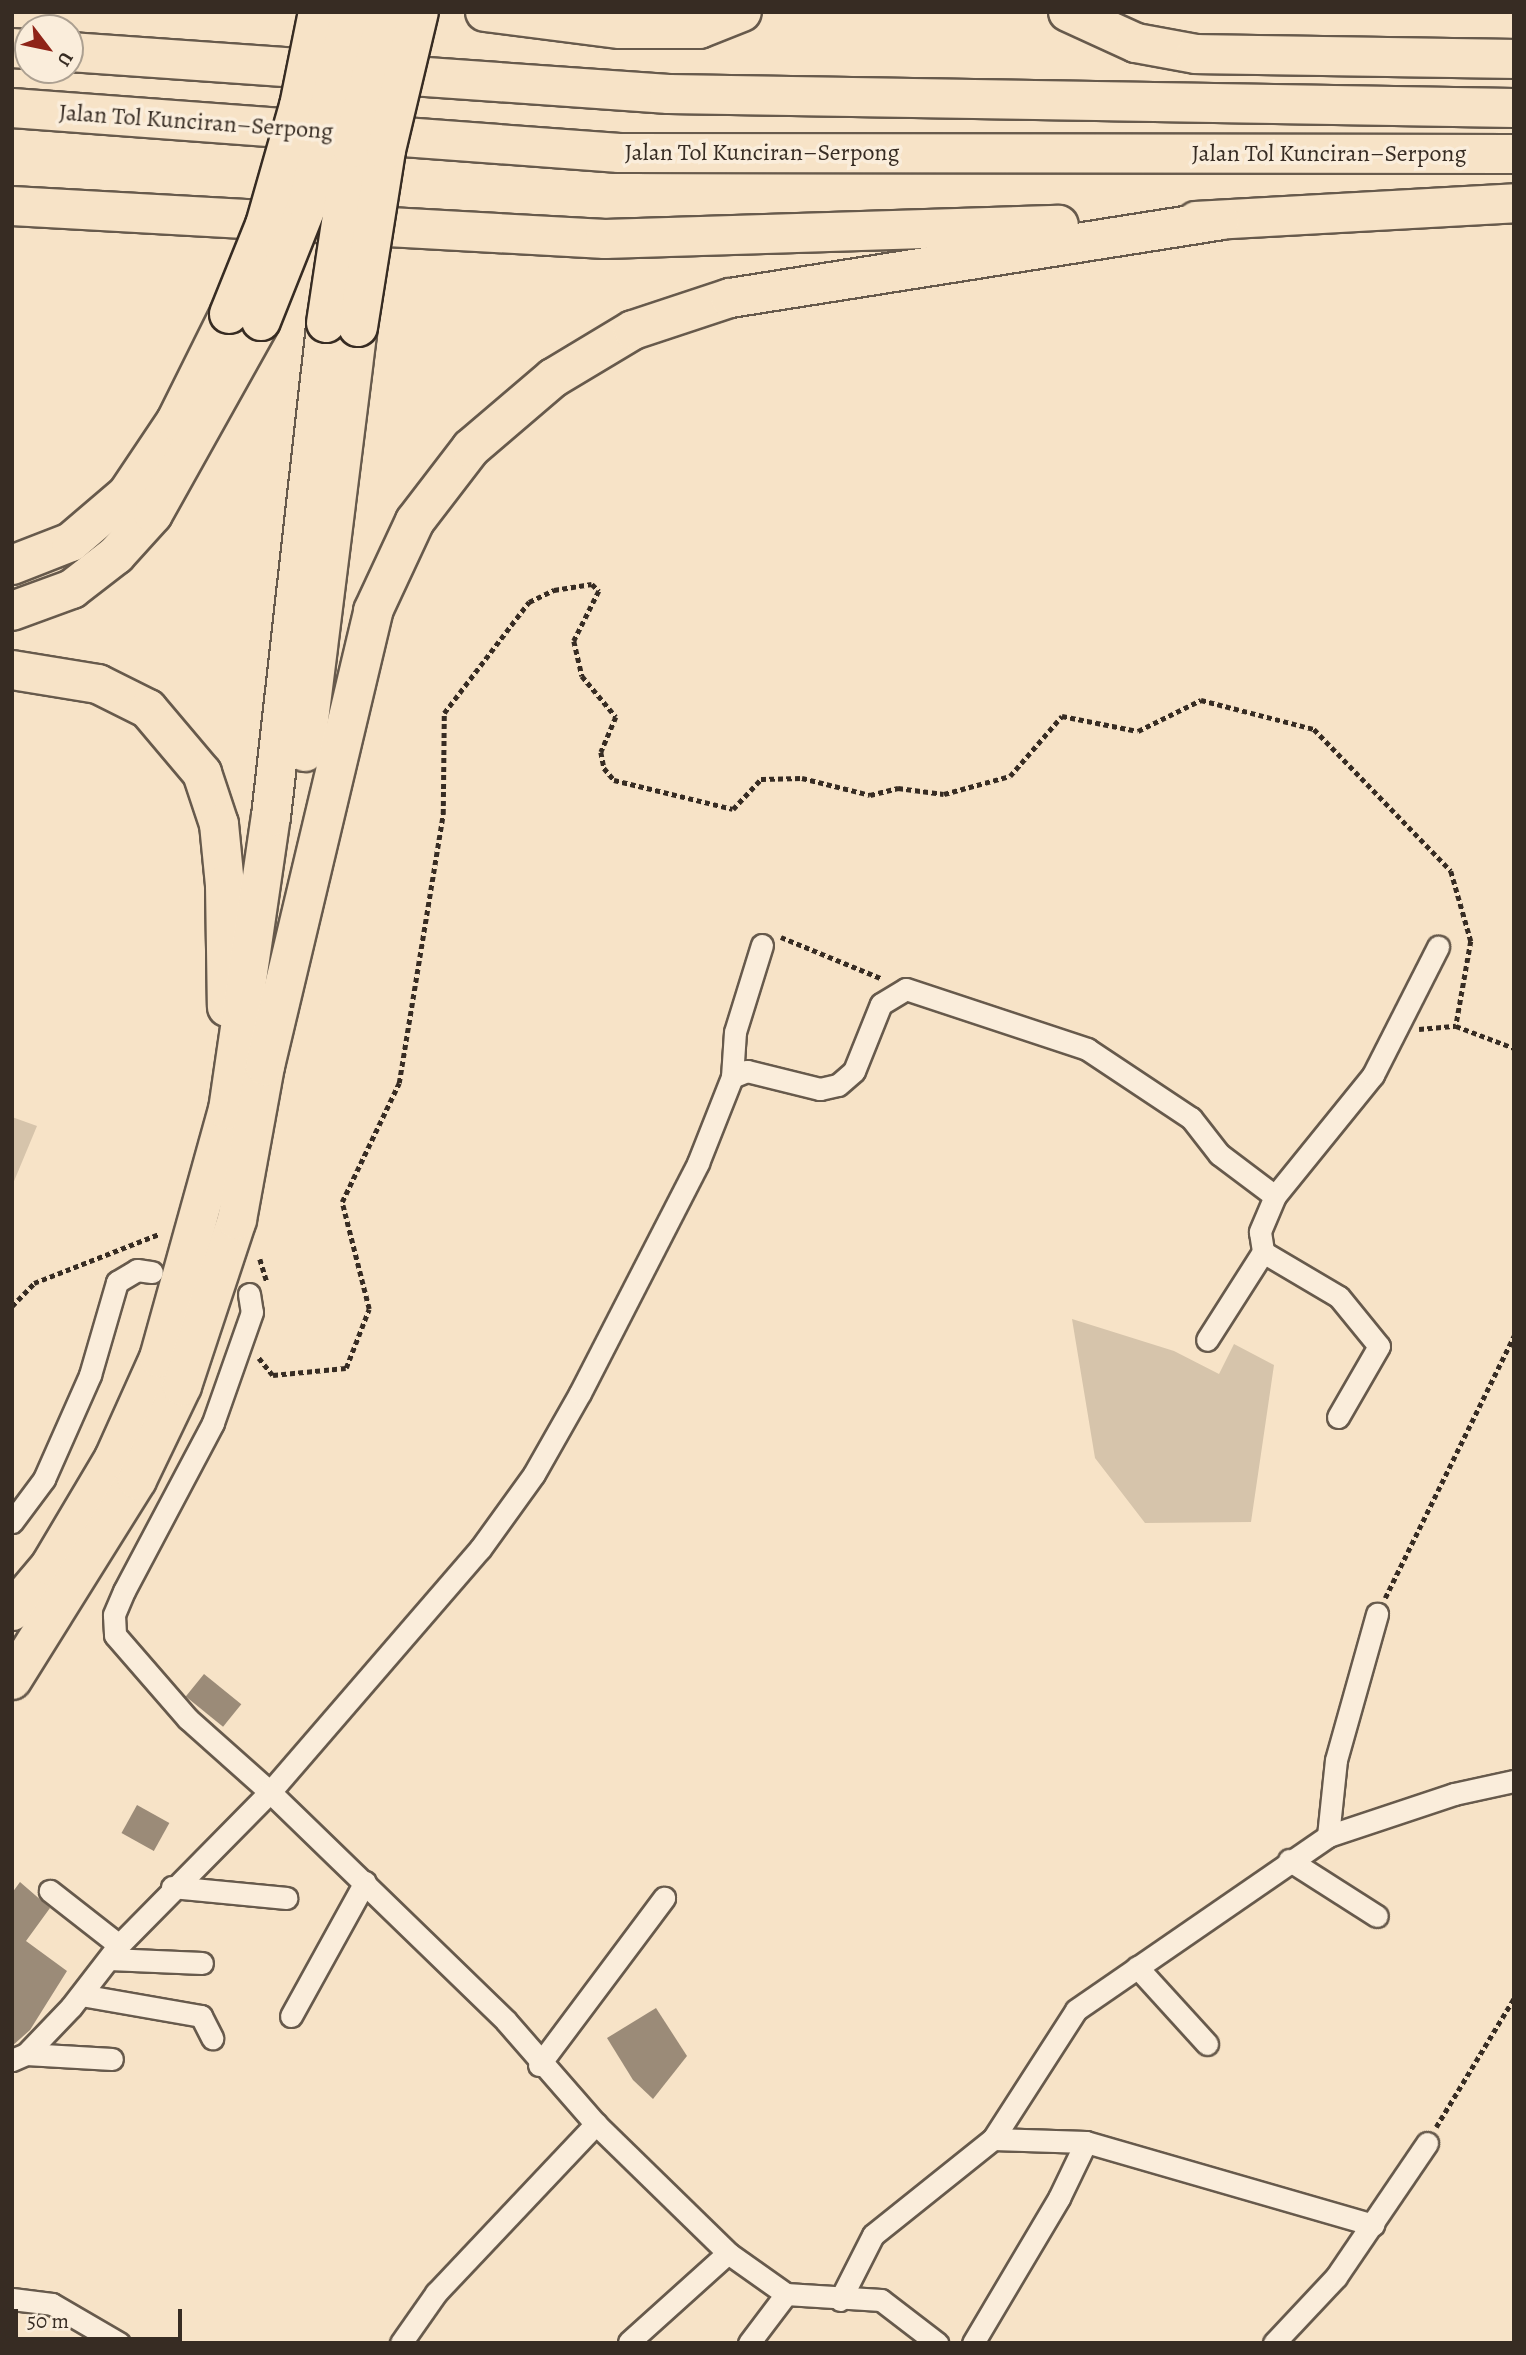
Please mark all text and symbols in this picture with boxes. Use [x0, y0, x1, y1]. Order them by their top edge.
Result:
north arrow [14, 14, 84, 84]
text: U [51, 47, 79, 71]
street label: Jalan Tol Kunciran–Serpong [58, 98, 334, 146]
street label: Jalan Tol Kunciran–Serpong [624, 139, 900, 167]
street label: Jalan Tol Kunciran–Serpong [1191, 140, 1467, 168]
scale bar [18, 2296, 186, 2340]
text: 50 m [27, 2307, 69, 2335]

